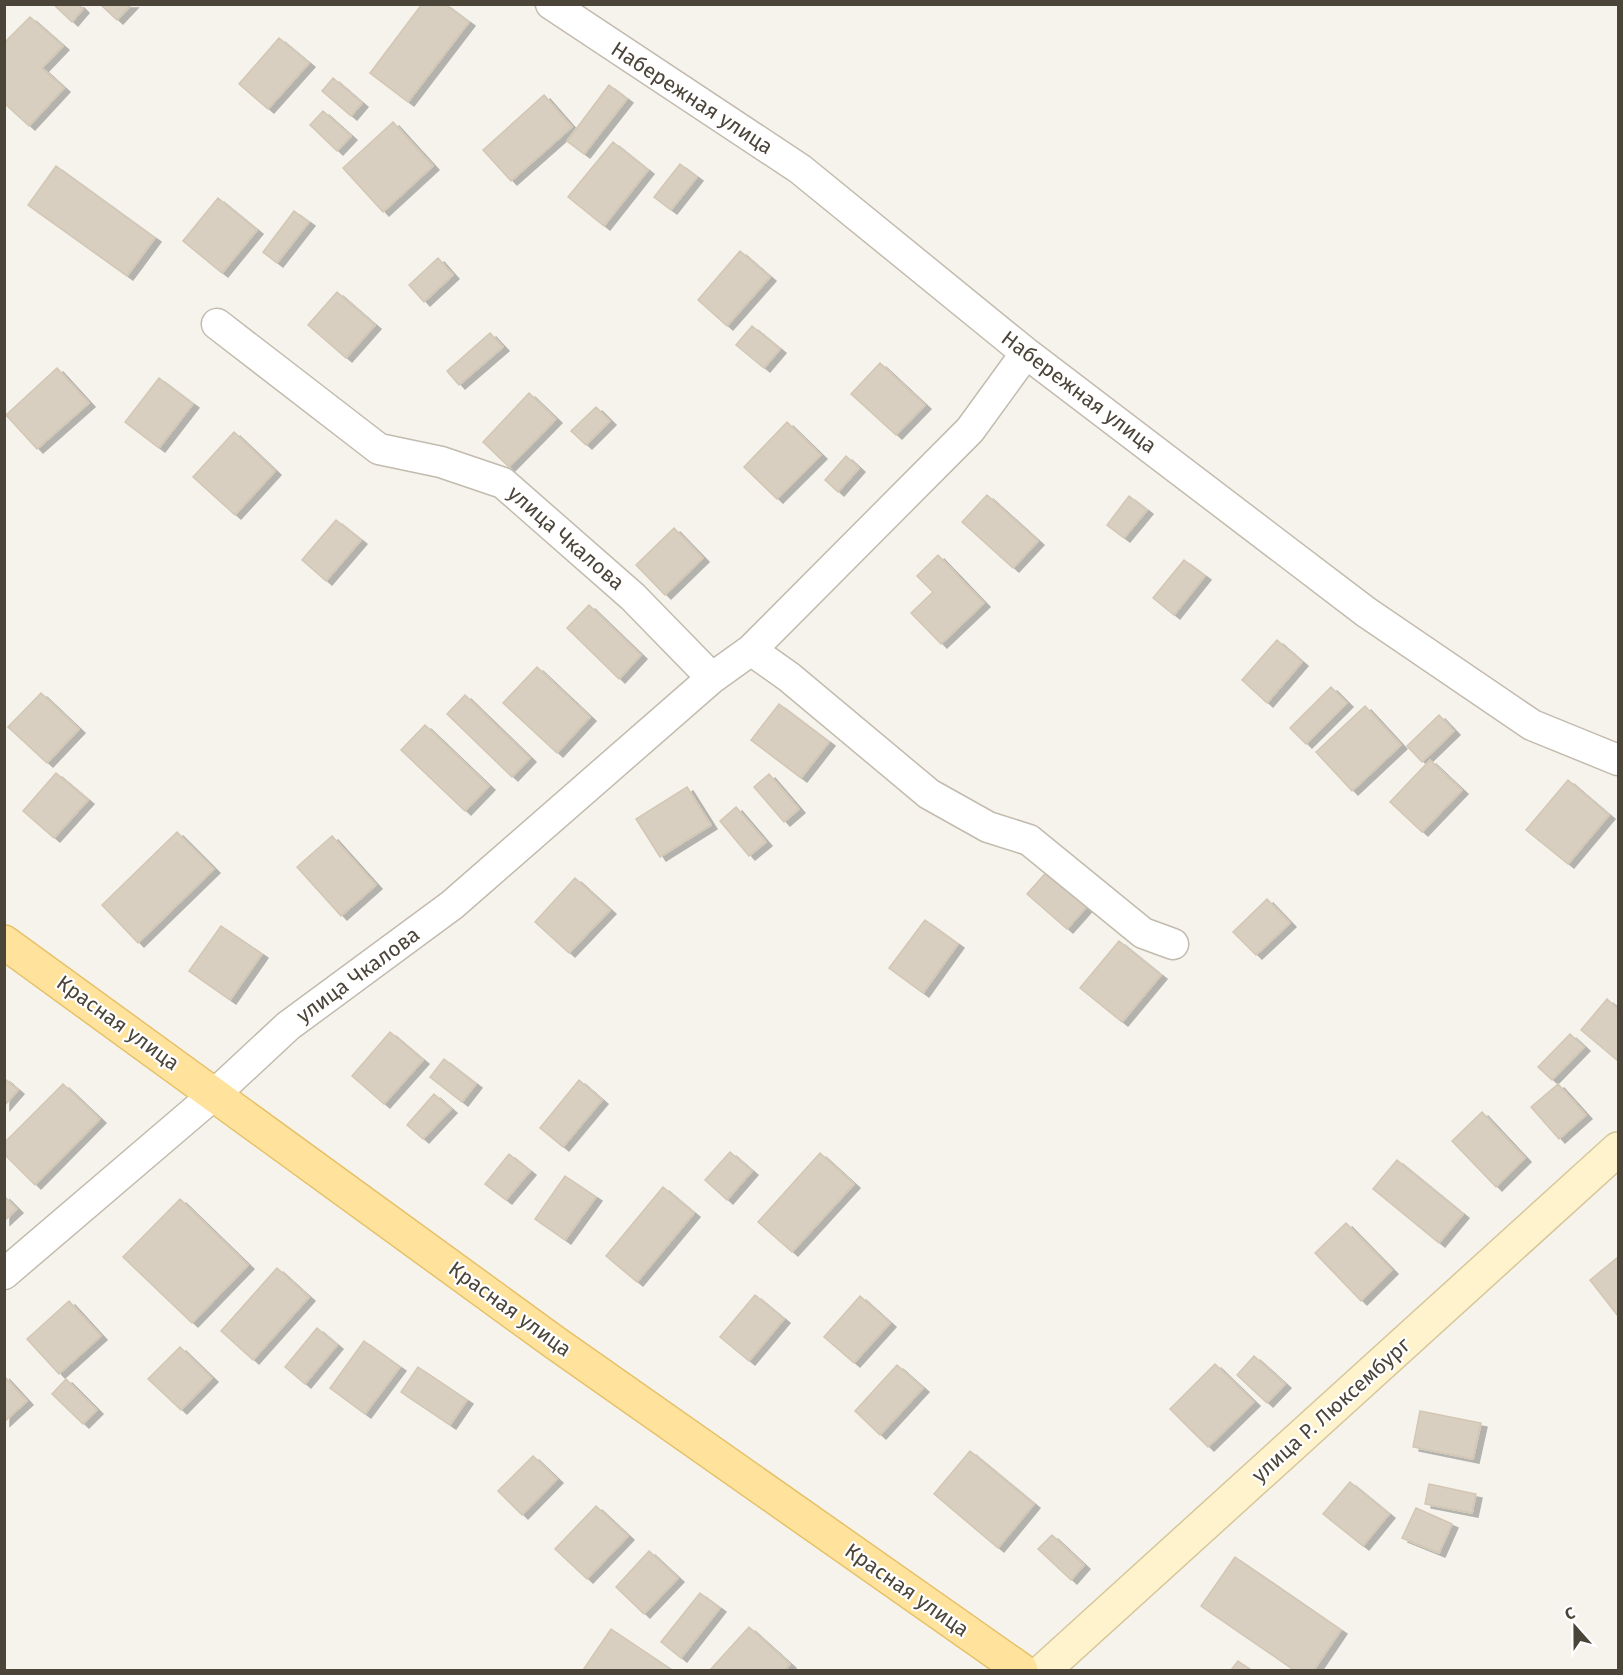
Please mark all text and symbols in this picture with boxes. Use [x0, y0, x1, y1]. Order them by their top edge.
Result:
street label: Набережная улица [606, 36, 778, 160]
street label: Набережная улица [996, 325, 1162, 459]
street label: улица Чкалова [502, 480, 630, 596]
street label: улица Чкалова [291, 921, 425, 1029]
street label: Красная улица [51, 970, 185, 1076]
street label: Красная улица [443, 1256, 577, 1362]
street label: улица Р. Люксембург [1246, 1332, 1416, 1488]
street label: Красная улица [840, 1538, 974, 1642]
north arrow [1545, 1597, 1605, 1657]
text: С [1562, 1603, 1578, 1624]

